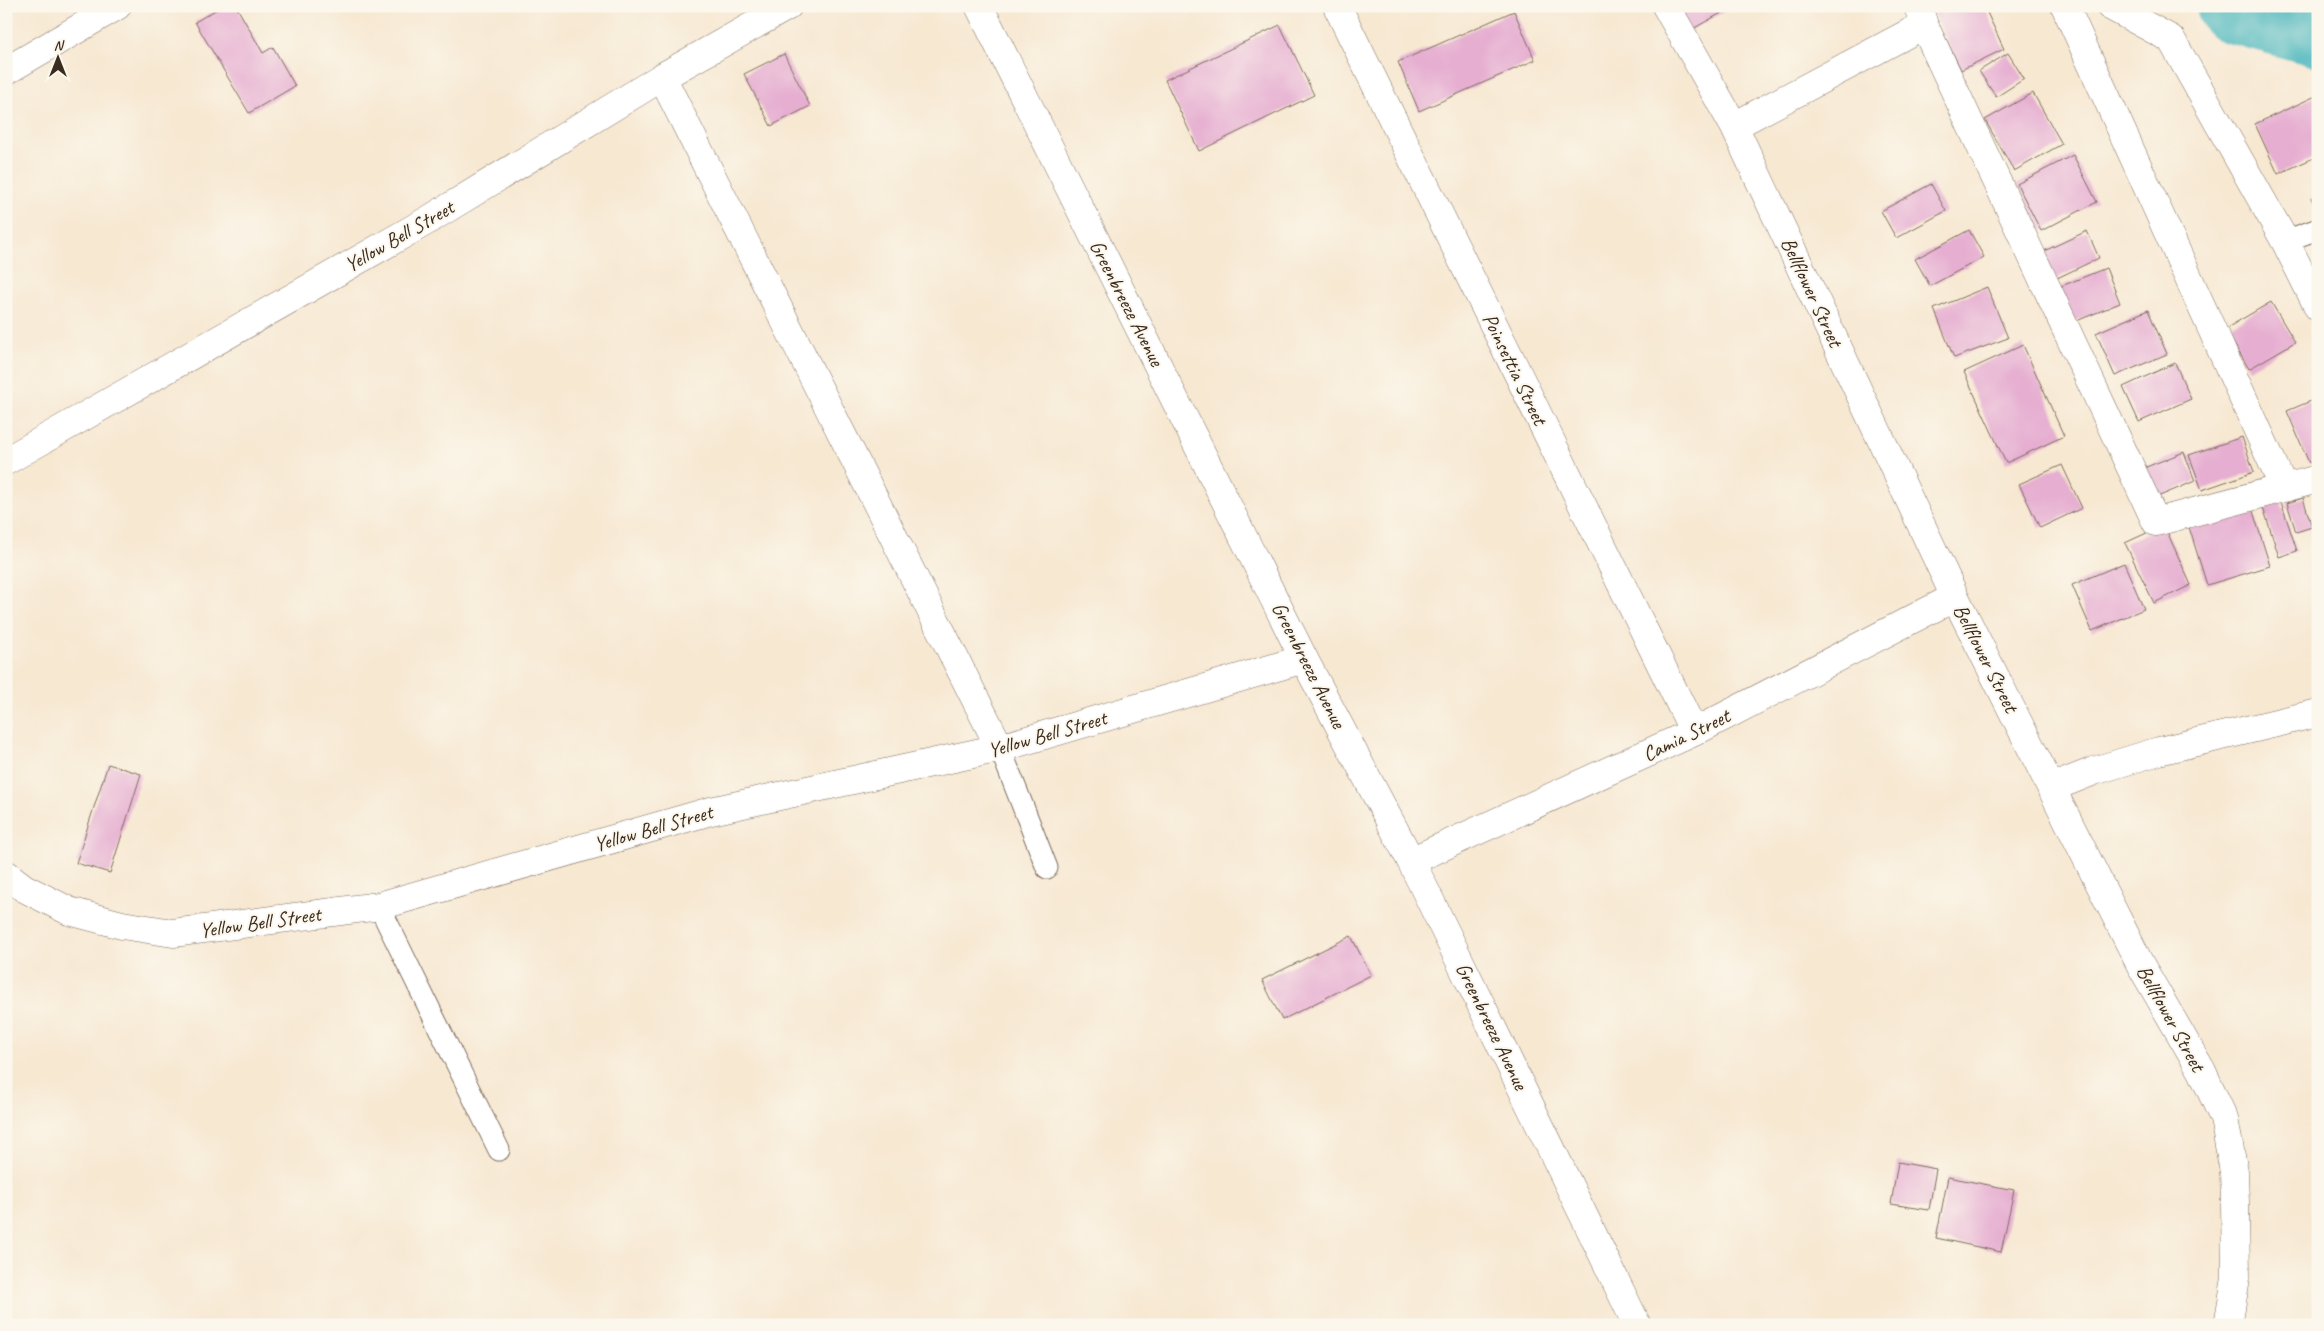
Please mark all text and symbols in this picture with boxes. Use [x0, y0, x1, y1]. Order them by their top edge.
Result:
north arrow [32, 32, 82, 82]
text: N [54, 37, 65, 54]
street label: Yellow Bell Street [340, 193, 460, 278]
street label: Bellflower Street [1775, 233, 1850, 353]
street label: Greenbreeze Avenue [1084, 236, 1170, 371]
street label: Poinsettia Street [1477, 309, 1554, 431]
street label: Greenbreeze Avenue [1266, 598, 1352, 733]
street label: Bellflower Street [1948, 600, 2025, 718]
street label: Camia Street [1638, 702, 1736, 767]
street label: Yellow Bell Street [985, 704, 1111, 763]
street label: Yellow Bell Street [591, 798, 717, 857]
street label: Yellow Bell Street [198, 900, 324, 943]
street label: Greenbreeze Avenue [1450, 958, 1534, 1095]
street label: Bellflower Street [2131, 960, 2212, 1078]

